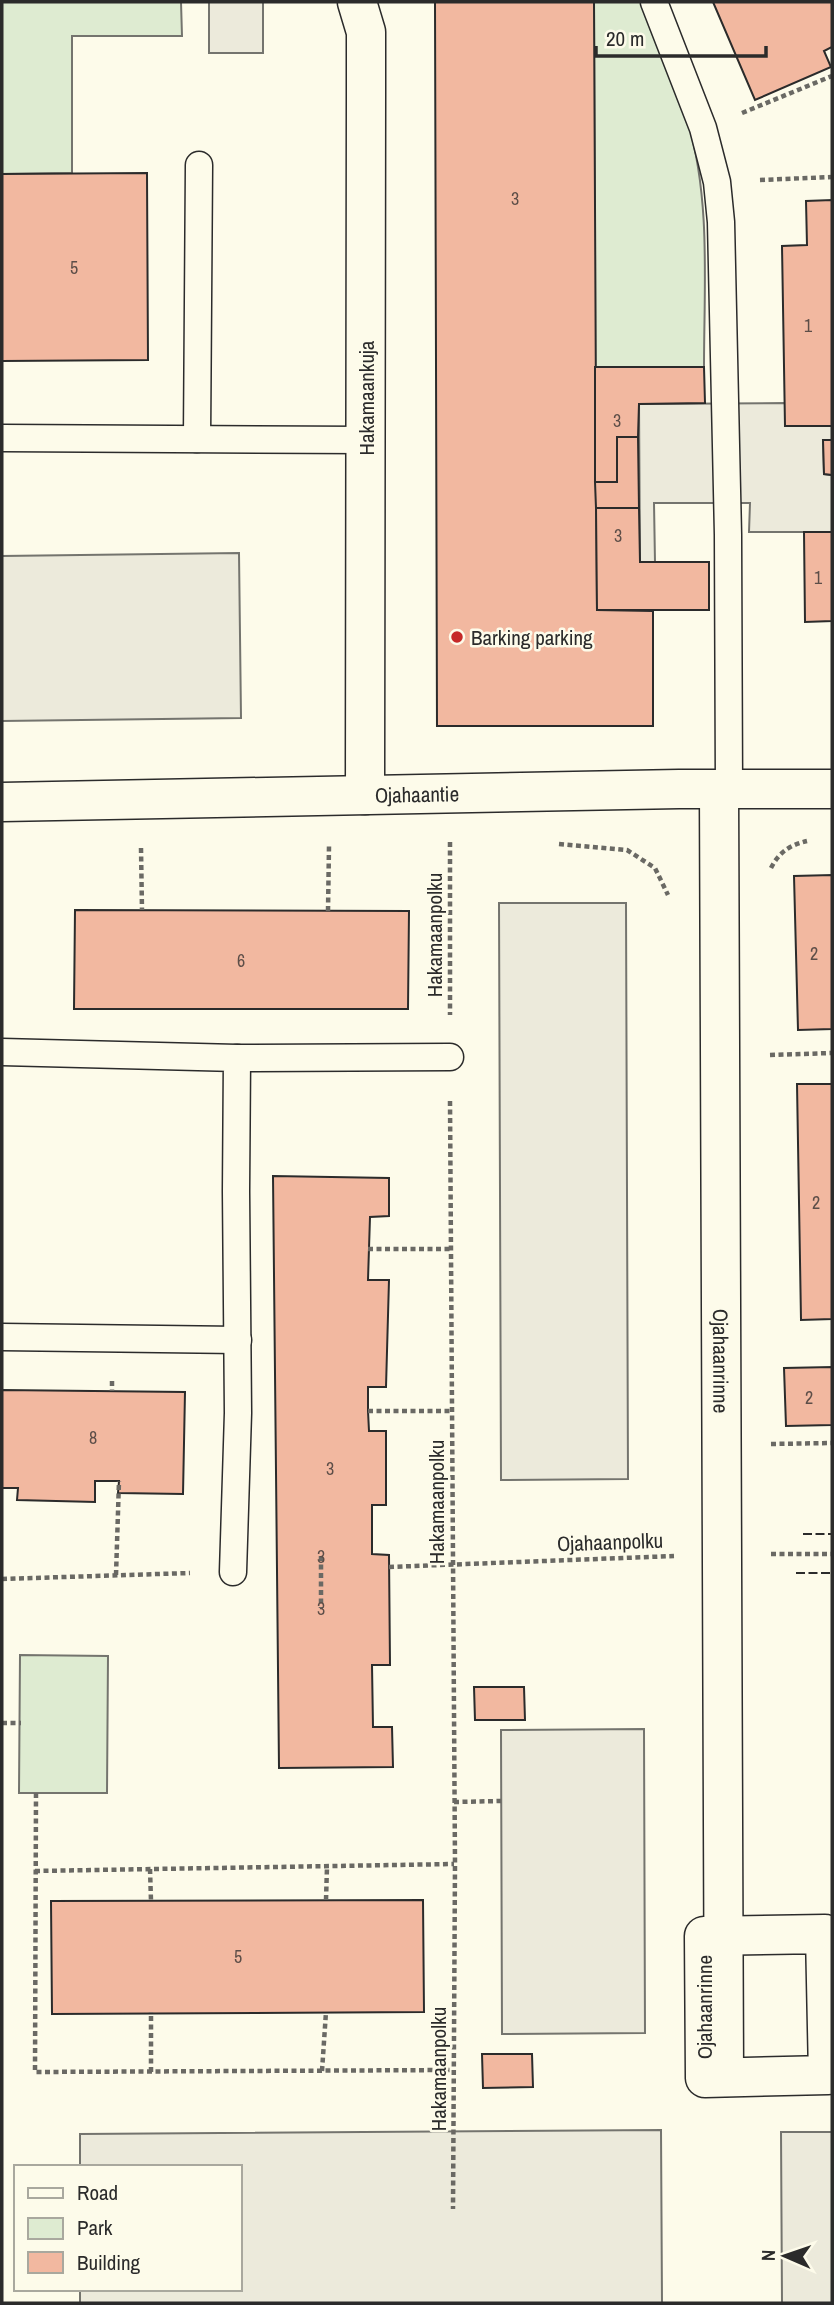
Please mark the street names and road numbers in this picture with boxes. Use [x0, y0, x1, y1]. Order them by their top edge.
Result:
street label: Hakamaankuja [352, 340, 381, 455]
street label: Ojahaantie [375, 779, 459, 809]
street label: Hakamaanpolku [420, 873, 449, 997]
street label: Ojahaanrinne [707, 1309, 736, 1413]
street label: Hakamaanpolku [422, 1440, 451, 1564]
street label: Ojahaanpolku [556, 1526, 664, 1558]
street label: Ojahaanrinne [690, 1955, 719, 2059]
street label: Hakamaanpolku [424, 2007, 453, 2131]

